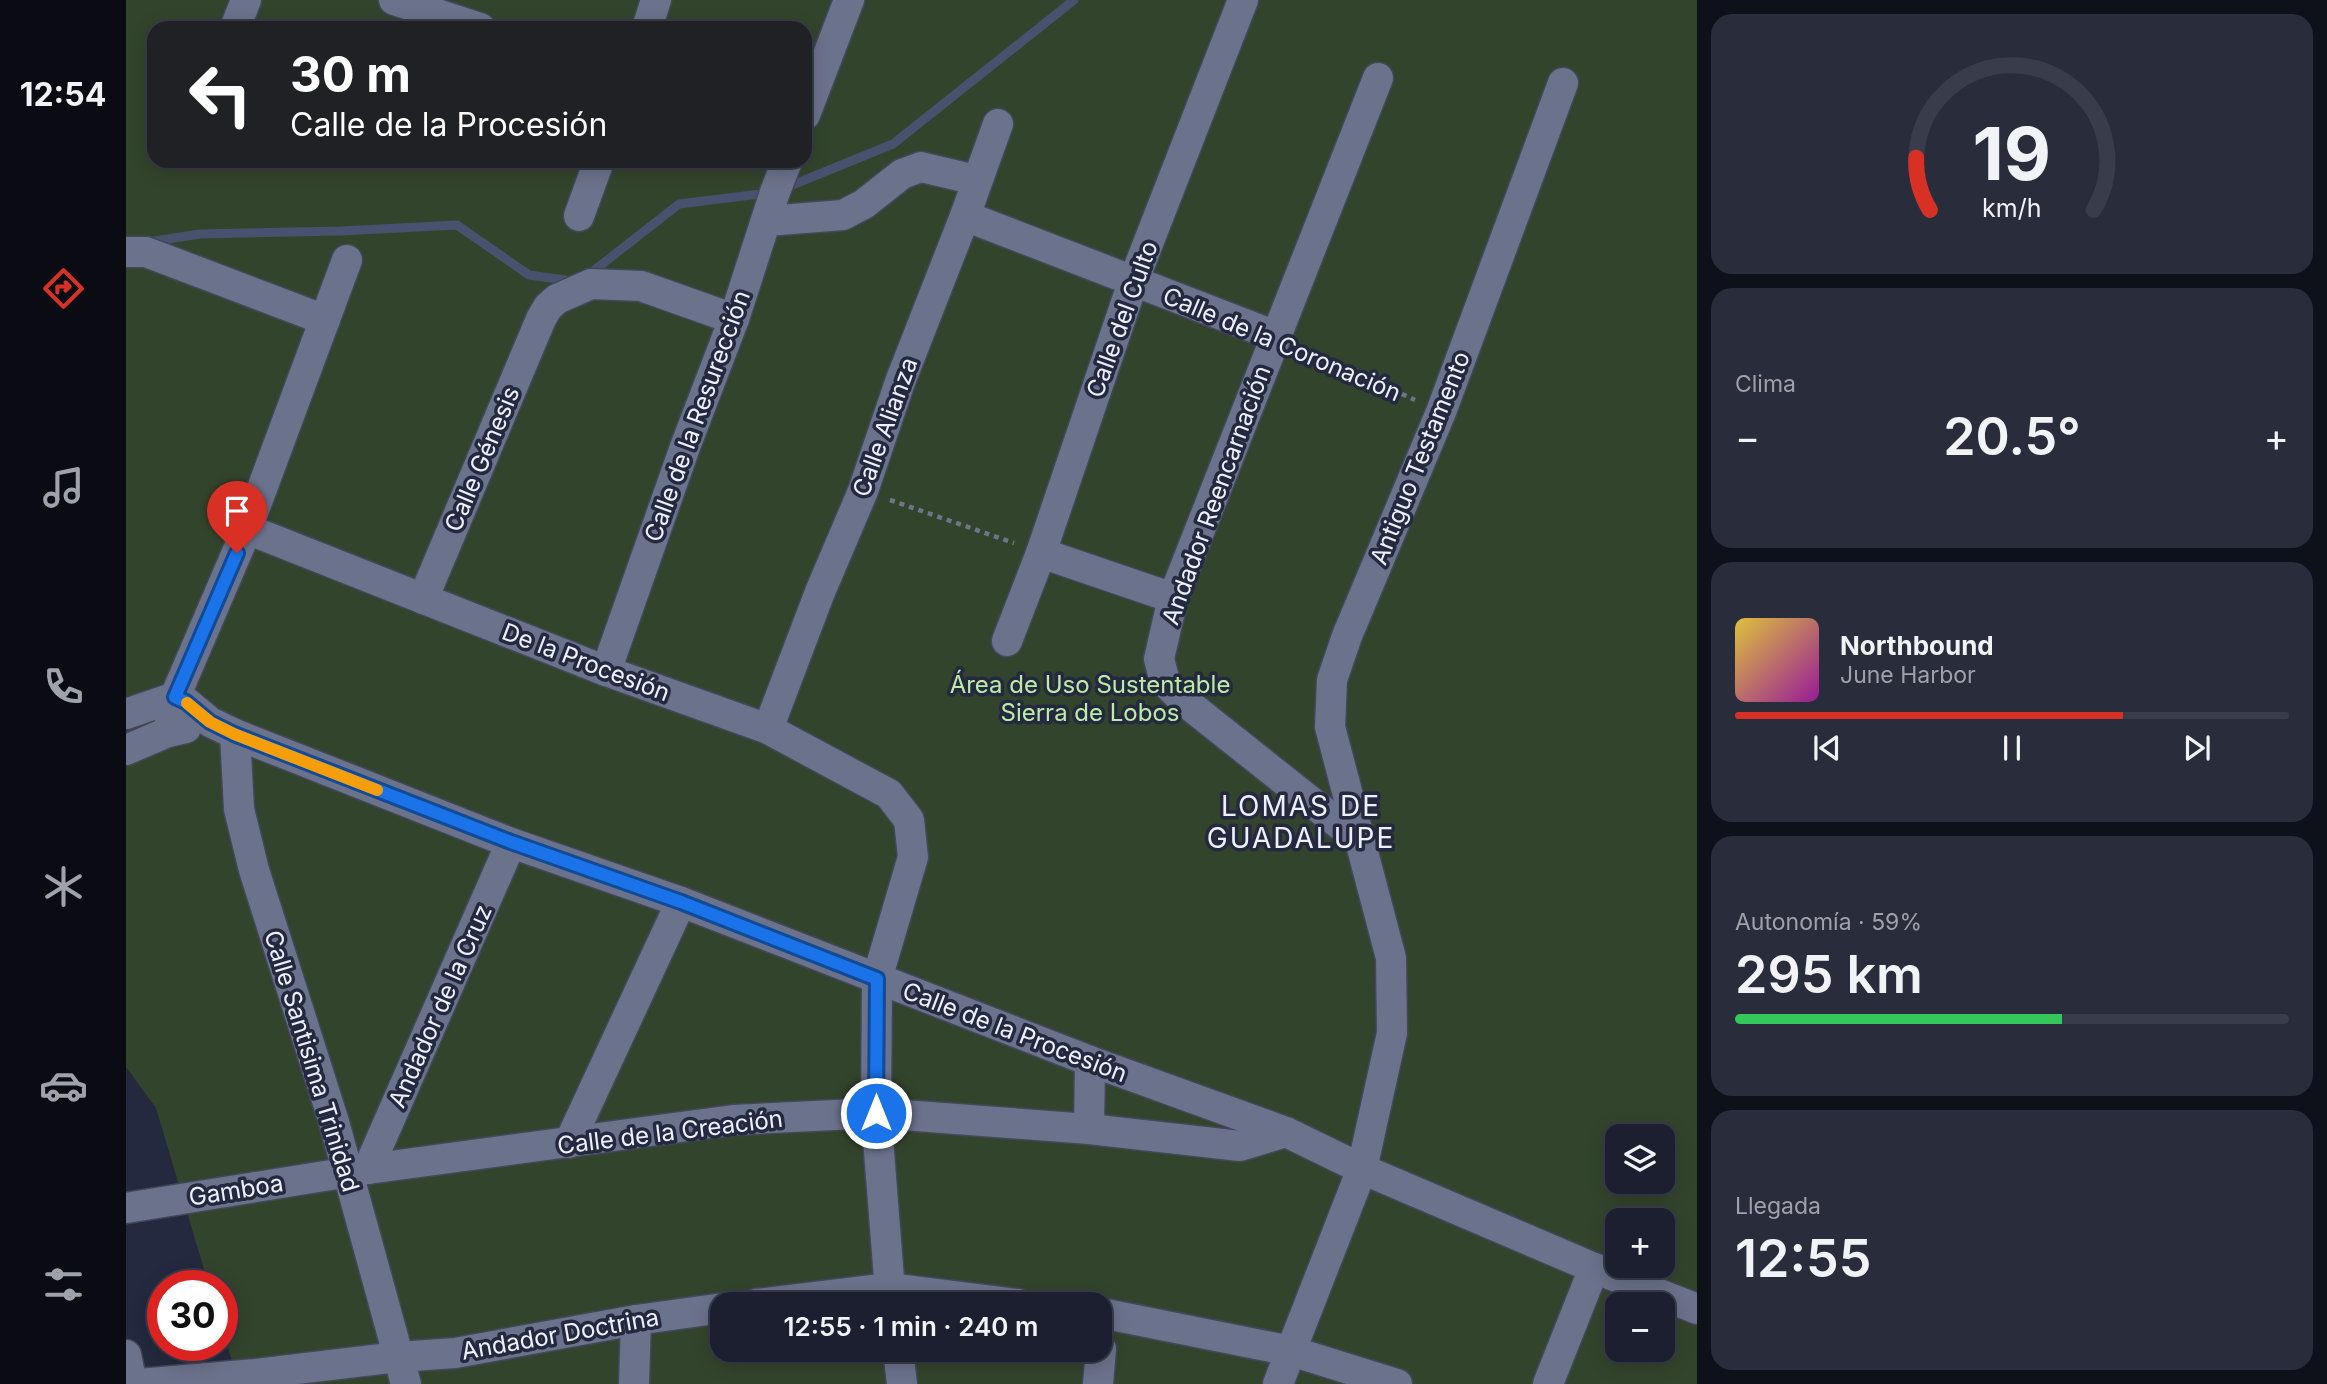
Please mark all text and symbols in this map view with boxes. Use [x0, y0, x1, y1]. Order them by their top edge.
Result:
text: 30 m [290, 45, 411, 104]
icon: left [175, 49, 266, 140]
text: 12:54 [20, 75, 106, 114]
text: Calle de la Procesión [290, 105, 607, 144]
text: 19 [1973, 109, 2051, 198]
text: km/h [1982, 193, 2042, 223]
street label: Calle del Culto [1080, 237, 1164, 401]
icon: directions [39, 264, 88, 313]
street label: Calle de la Coronación [1159, 281, 1405, 407]
street label: Calle de la Resurección [638, 286, 756, 546]
street label: Antiguo Testamento [1364, 347, 1476, 569]
street label: Calle Alianza [846, 353, 924, 501]
street label: Andador Reencarnación [1156, 361, 1276, 629]
text: Clima [1735, 370, 1796, 398]
street label: Calle Génesis [438, 382, 526, 536]
text: 20.5° [1943, 405, 2081, 468]
text: − [1735, 414, 1760, 460]
text: + [2264, 414, 2289, 460]
icon: music [39, 463, 88, 512]
pin [207, 481, 267, 553]
icon: arrive [218, 492, 256, 530]
street label: De la Procesión [498, 617, 674, 707]
text: Northbound [1840, 630, 1994, 661]
text: June Harbor [1840, 661, 1976, 689]
icon: phone [39, 662, 88, 711]
park label: Área de Uso Sustentable Sierra de Lobos [950, 669, 1230, 727]
icon: previous [1808, 729, 1846, 767]
icon: pause [1993, 729, 2031, 767]
icon: next [2178, 729, 2216, 767]
district label: LOMAS DE GUADALUPE [1207, 789, 1395, 855]
icon: climate [39, 862, 88, 911]
street label: Andador de la Cruz [382, 900, 498, 1112]
text: Autonomía · 59% [1735, 908, 1922, 936]
street label: Calle Santisima Trinidad [258, 927, 366, 1195]
text: 295 km [1735, 943, 1923, 1006]
street label: Calle de la Procesión [899, 976, 1131, 1088]
icon: car [39, 1061, 88, 1110]
position arrow [839, 1076, 913, 1150]
street label: Calle de la Creación [556, 1104, 784, 1160]
map controls [1605, 1124, 1675, 1362]
button: layers [1605, 1124, 1675, 1194]
street label: Gamboa [187, 1168, 285, 1212]
text: Llegada [1735, 1192, 1821, 1220]
button: + [1605, 1208, 1675, 1278]
text: 12:55 [1735, 1227, 1871, 1290]
icon: filters [39, 1260, 88, 1309]
speed limit sign: 30 [147, 1270, 238, 1361]
button: − [1605, 1292, 1675, 1362]
street label: Andador Doctrina [459, 1302, 661, 1366]
text: 12:55 · 1 min · 240 m [784, 1311, 1038, 1342]

